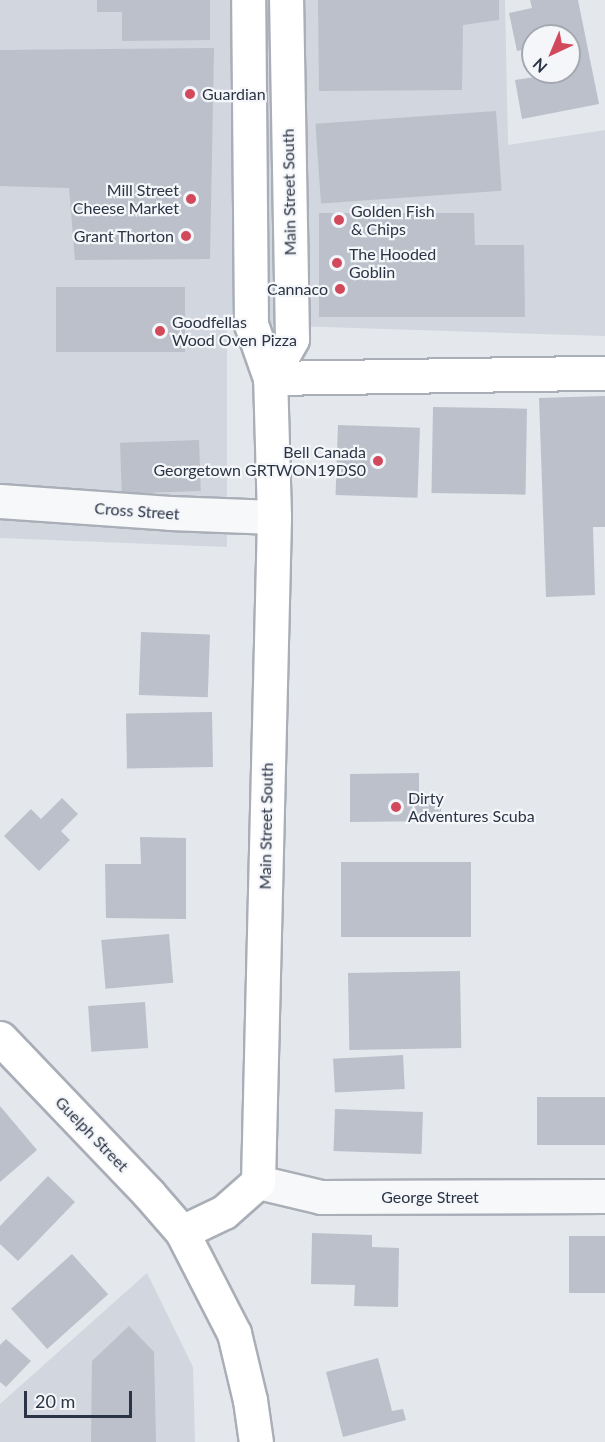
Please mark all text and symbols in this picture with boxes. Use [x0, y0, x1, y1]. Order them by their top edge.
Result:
north arrow [521, 24, 581, 84]
text: N [529, 55, 551, 77]
place label: Guardian [202, 84, 266, 104]
marker: Guardian [183, 87, 197, 101]
street label: Main Street South [278, 128, 300, 256]
place label: Mill Street Cheese Market [73, 180, 179, 218]
marker: Mill Street Cheese Market [184, 192, 198, 206]
place label: Golden Fish & Chips [351, 201, 435, 239]
marker: Golden Fish & Chips [332, 213, 346, 227]
place label: Grant Thorton [73, 226, 174, 246]
marker: Grant Thorton [179, 229, 193, 243]
place label: The Hooded Goblin [349, 244, 436, 282]
marker: The Hooded Goblin [330, 256, 344, 270]
place label: Cannaco [267, 279, 328, 299]
marker: Cannaco [333, 282, 347, 296]
place label: Goodfellas Wood Oven Pizza [172, 312, 297, 350]
marker: Goodfellas Wood Oven Pizza [153, 324, 167, 338]
place label: Bell Canada Georgetown GRTWON19DS0 [154, 442, 366, 480]
marker: Bell Canada Georgetown GRTWON19DS0 [371, 454, 385, 468]
street label: Cross Street [94, 498, 180, 524]
street label: Main Street South [255, 762, 277, 890]
place label: Dirty Adventures Scuba [408, 788, 535, 826]
marker: Dirty Adventures Scuba [389, 800, 403, 814]
street label: Guelph Street [51, 1093, 133, 1175]
street label: George Street [381, 1187, 479, 1207]
scale bar [27, 1379, 135, 1417]
text: 20 m [35, 1390, 75, 1412]

